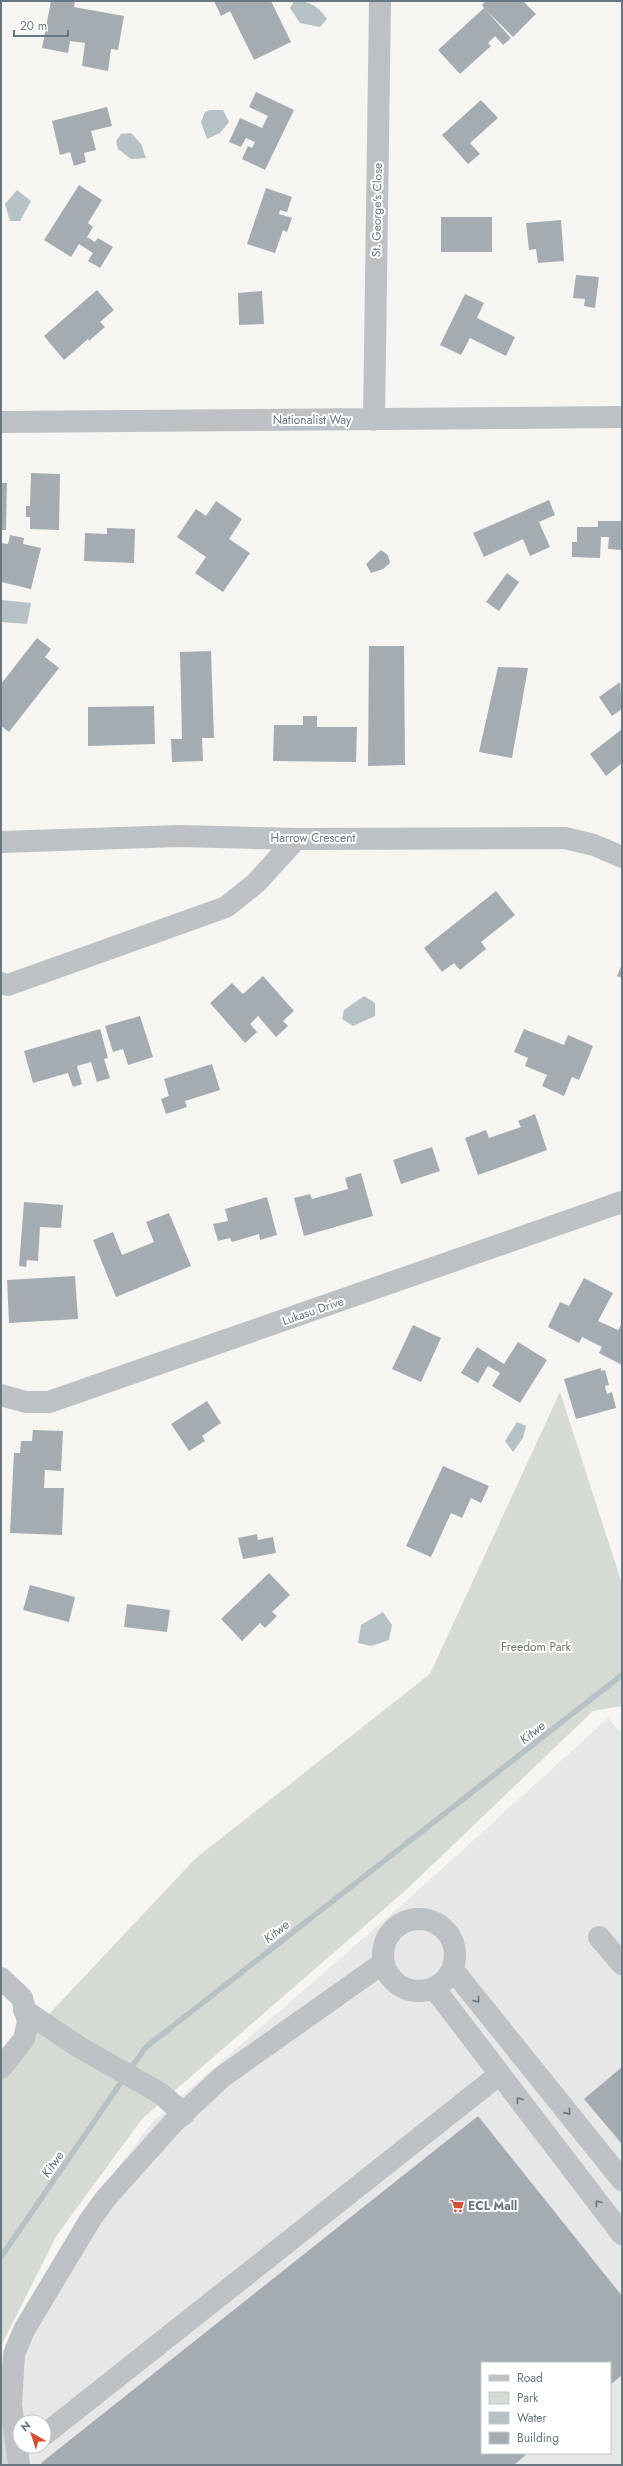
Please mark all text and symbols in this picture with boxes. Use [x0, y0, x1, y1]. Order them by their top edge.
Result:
scale bar [14, 12, 68, 38]
text: 20 m [20, 17, 47, 35]
street label: St. George's Close [367, 163, 387, 257]
street label: Nationalist Way [273, 411, 352, 429]
street label: Harrow Crescent [271, 829, 356, 847]
street label: Lukasu Drive [280, 1292, 346, 1330]
park label: Freedom Park [501, 1638, 572, 1656]
water label: Kitwe [515, 1716, 550, 1749]
water label: Kitwe [259, 1915, 294, 1948]
one-way arrow [473, 1996, 480, 2003]
one-way arrow [517, 2098, 524, 2105]
one-way arrow [563, 2108, 570, 2115]
water label: Kitwe [37, 2147, 69, 2181]
place label: ECL Mall [468, 2197, 517, 2215]
supermarket icon: ECL Mall [449, 2198, 465, 2214]
one-way arrow [596, 2201, 603, 2208]
legend [481, 2362, 611, 2454]
text: Road [517, 2369, 543, 2387]
text: Park [517, 2389, 539, 2407]
text: Water [517, 2409, 548, 2427]
north arrow [12, 2414, 52, 2454]
text: N [17, 2417, 34, 2435]
text: Building [517, 2429, 559, 2447]

